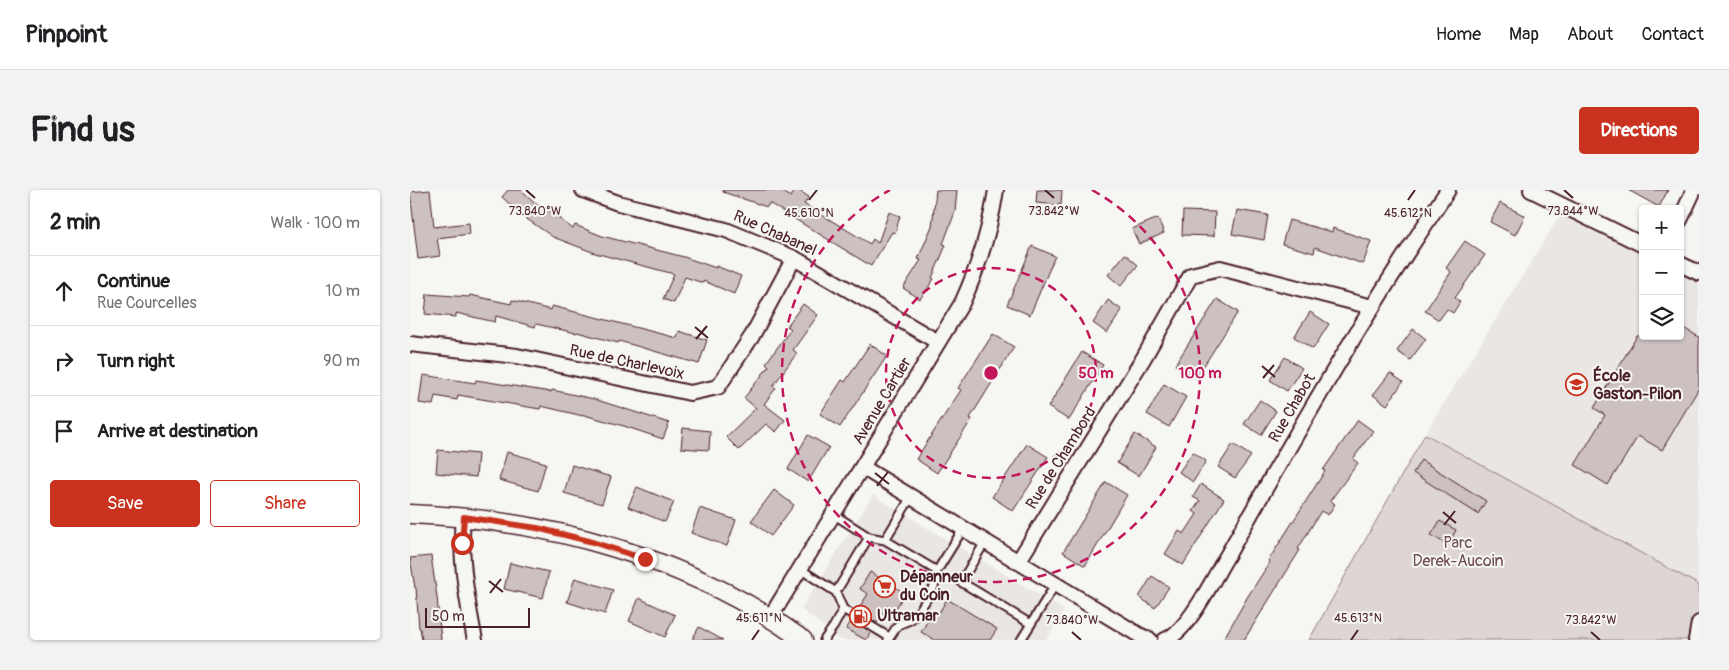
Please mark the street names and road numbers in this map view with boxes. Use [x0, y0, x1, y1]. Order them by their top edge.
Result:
street label: Rue Chabanel [730, 206, 820, 260]
street label: Rue de Charlevoix [568, 340, 686, 384]
street label: Avenue Cartier [848, 353, 916, 448]
street label: Rue Chabot [1264, 369, 1320, 446]
street label: Rue de Chambord [1022, 403, 1100, 513]

